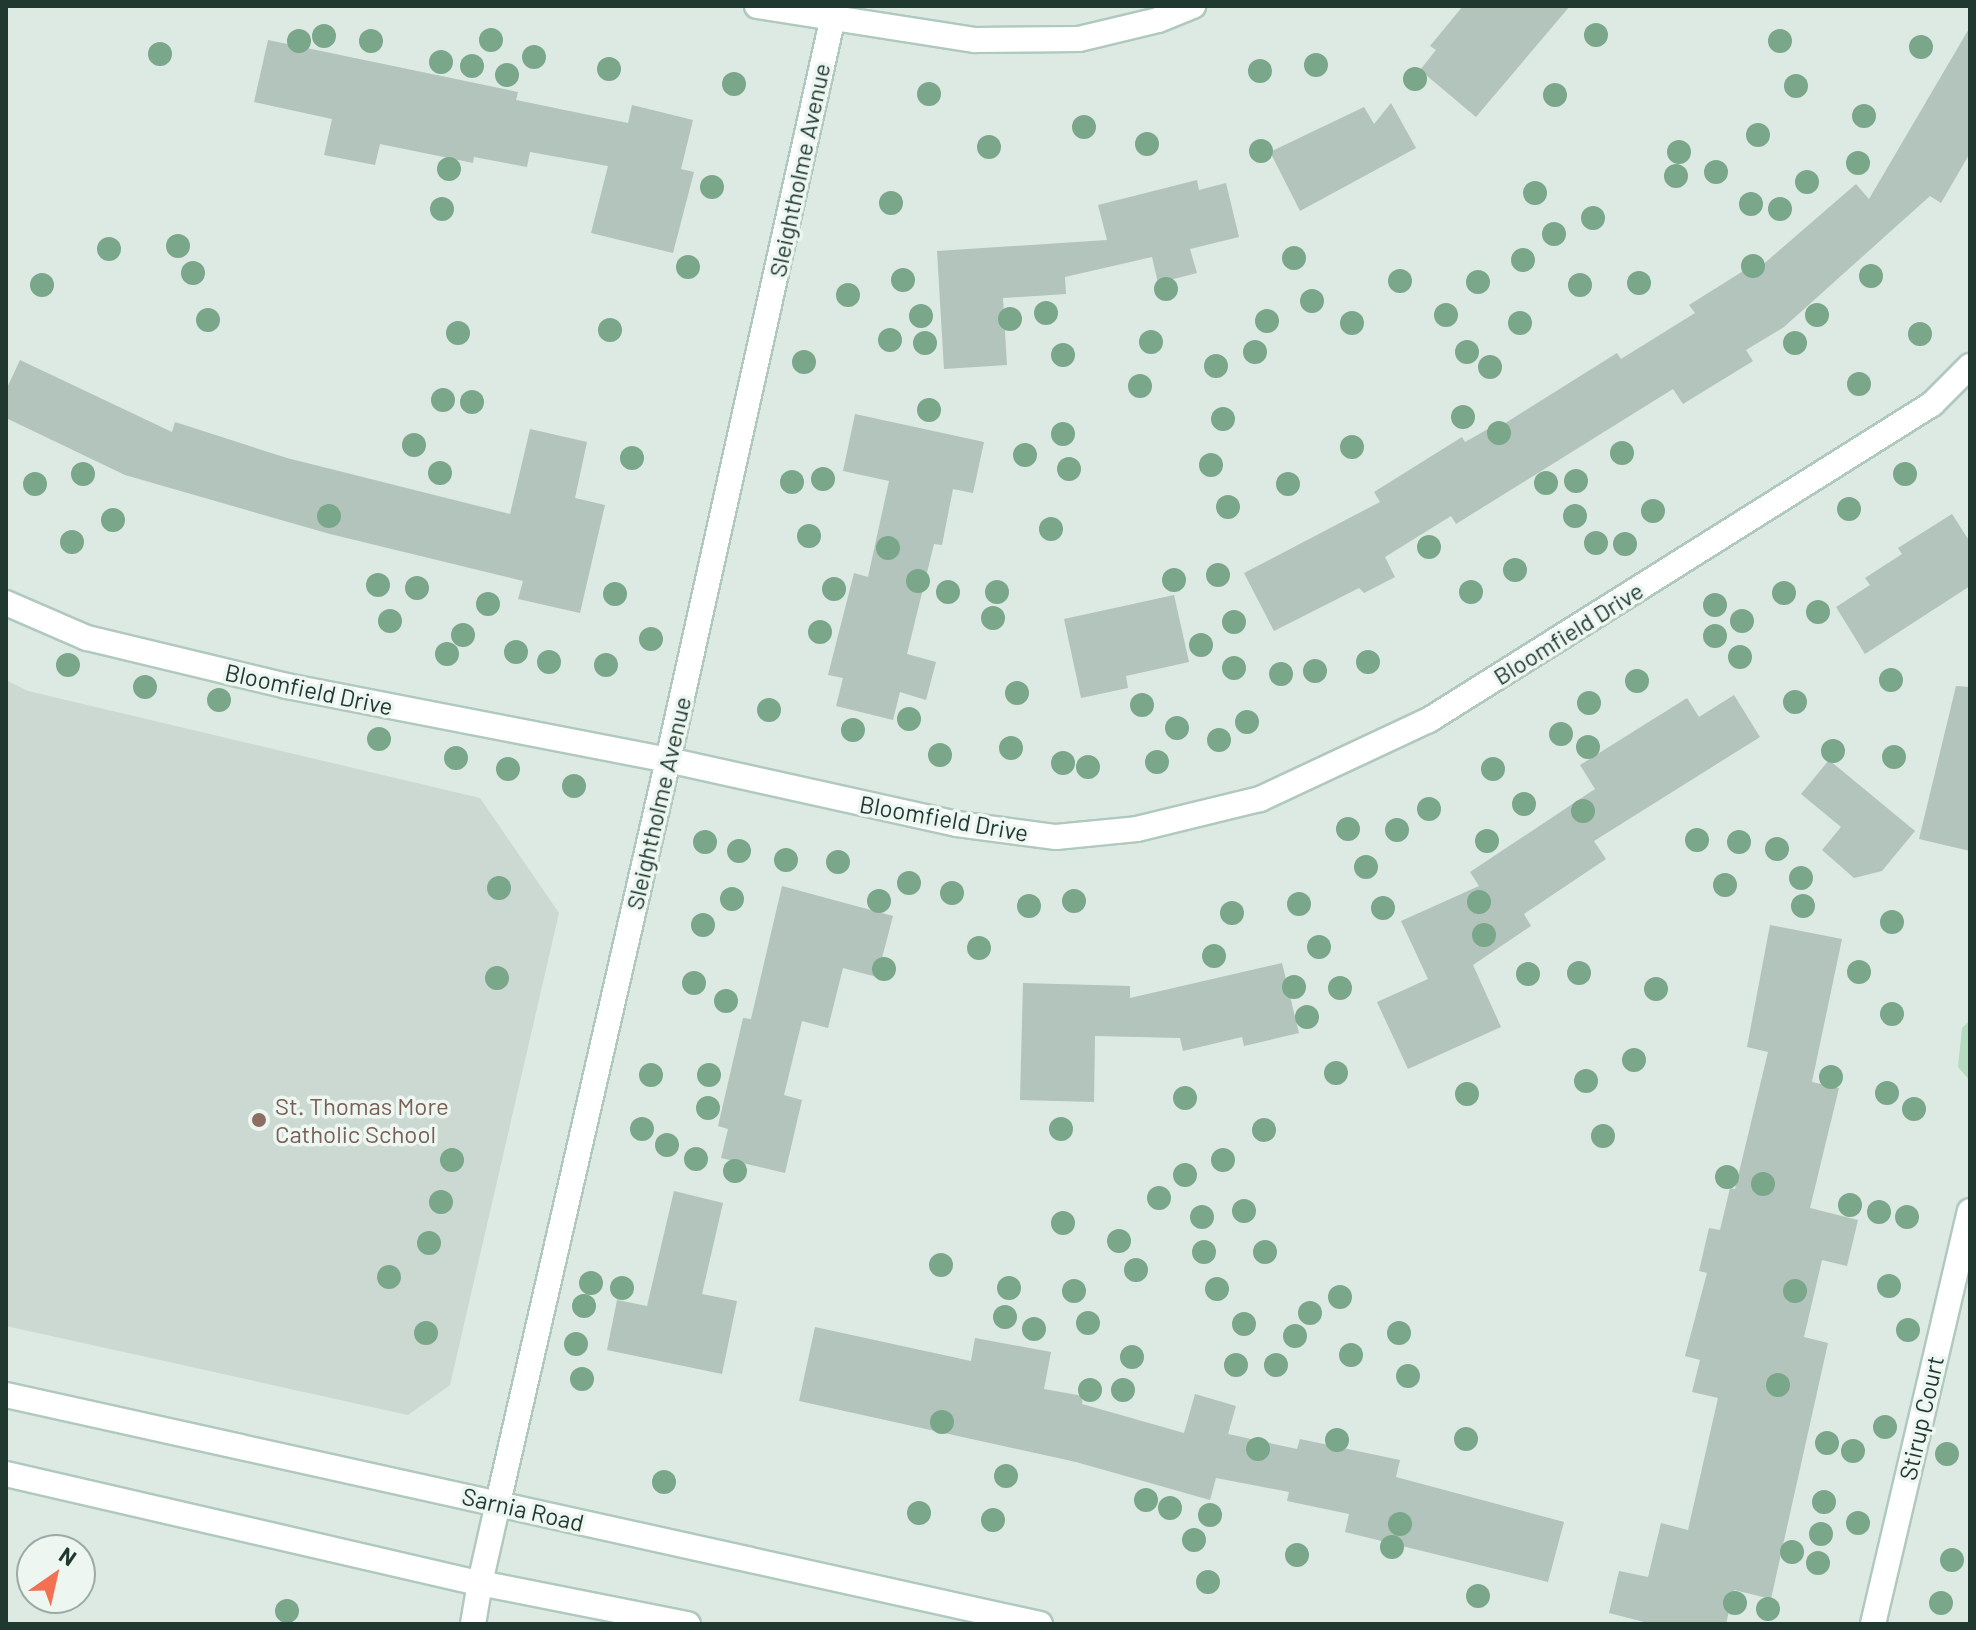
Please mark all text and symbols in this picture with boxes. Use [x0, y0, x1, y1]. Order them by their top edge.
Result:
street label: Sleightholme Avenue [762, 60, 836, 280]
street label: Bloomfield Drive [1488, 575, 1648, 691]
street label: Bloomfield Drive [222, 657, 396, 721]
street label: Sleightholme Avenue [619, 694, 697, 912]
street label: Bloomfield Drive [857, 789, 1031, 847]
place label: St. Thomas More Catholic School [275, 1092, 449, 1148]
marker: St. Thomas More Catholic School [250, 1111, 268, 1129]
street label: Stirup Court [1893, 1353, 1949, 1483]
street label: Sarnia Road [459, 1481, 587, 1537]
north arrow [16, 1534, 96, 1614]
text: N [55, 1541, 82, 1571]

